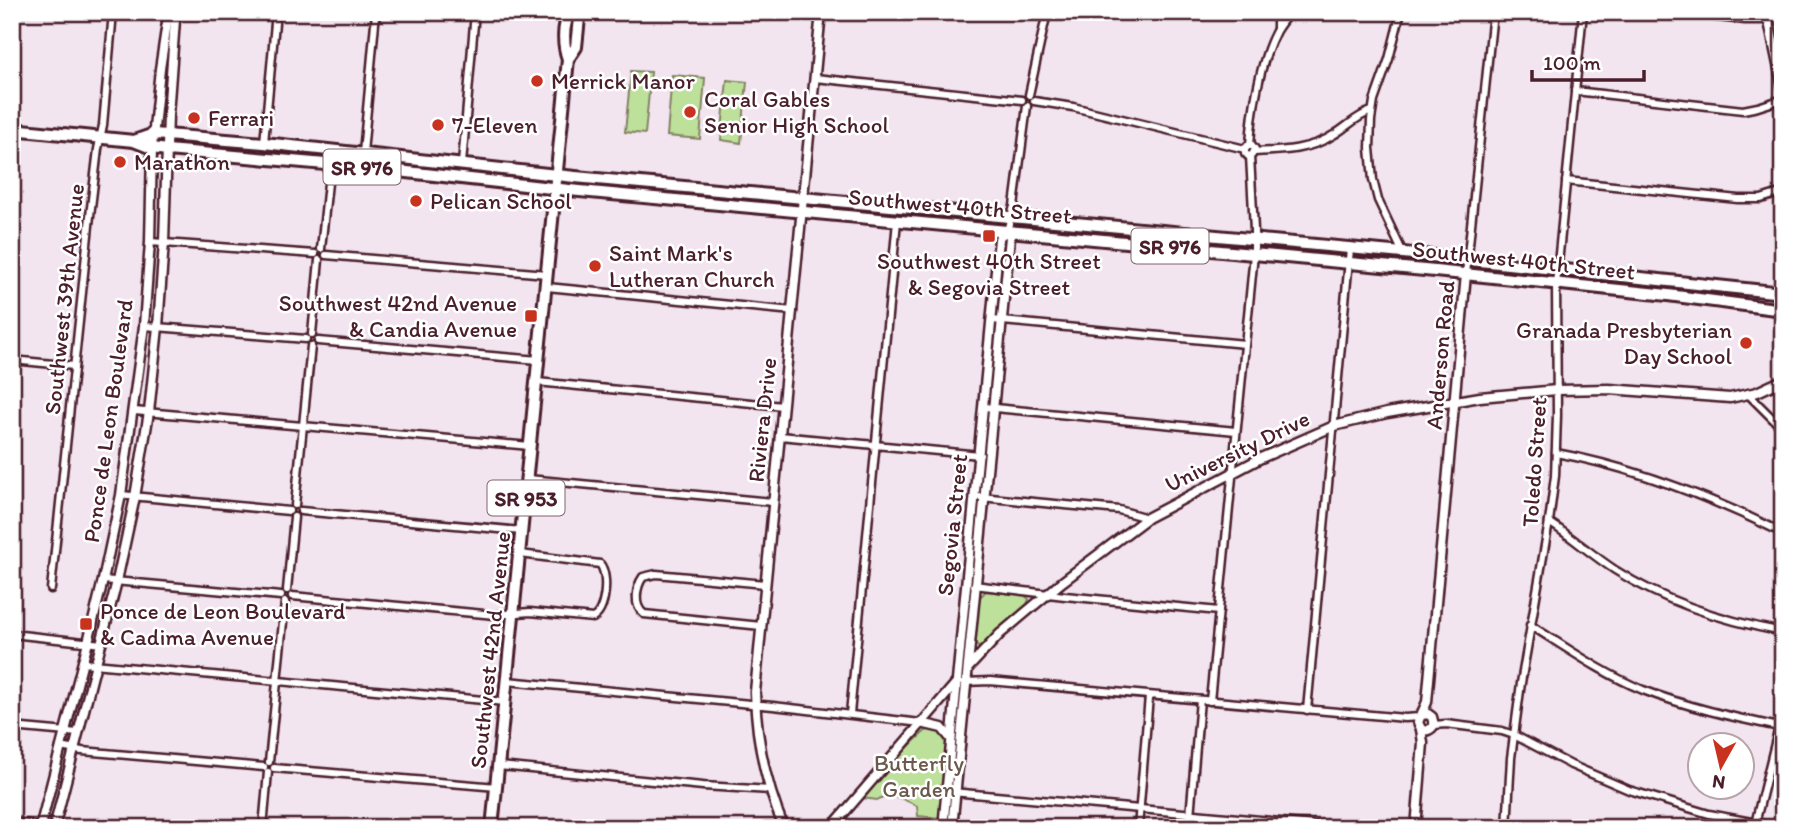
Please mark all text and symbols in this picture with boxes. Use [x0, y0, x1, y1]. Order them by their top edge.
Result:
scale bar [1532, 38, 1644, 82]
text: 100 m [1543, 50, 1601, 75]
place label: Merrick Manor [551, 67, 695, 95]
marker: Merrick Manor [529, 73, 545, 89]
place label: Coral Gables Senior High School [704, 85, 890, 139]
place label: Ferrari [208, 104, 274, 132]
marker: Coral Gables Senior High School [682, 104, 698, 120]
marker: Ferrari [186, 110, 202, 126]
place label: 7-Eleven [452, 111, 537, 139]
marker: 7-Eleven [430, 117, 446, 133]
place label: Marathon [134, 148, 230, 176]
road number: SR 976 [324, 150, 400, 184]
marker: Marathon [112, 154, 128, 170]
street label: Southwest 39th Avenue [38, 182, 90, 416]
street label: Southwest 40th Street [847, 182, 1073, 230]
place label: Pelican School [430, 187, 572, 215]
marker: Pelican School [408, 193, 424, 209]
marker: Southwest 40th Street & Segovia Street [981, 228, 997, 244]
road number: SR 976 [1132, 229, 1208, 264]
street label: Southwest 40th Street [1411, 234, 1637, 286]
place label: Saint Mark's Lutheran Church [609, 239, 775, 293]
place label: Southwest 40th Street & Segovia Street [877, 247, 1101, 301]
marker: Saint Mark's Lutheran Church [587, 258, 603, 274]
street label: Anderson Road [1420, 279, 1461, 431]
place label: Southwest 42nd Avenue & Candia Avenue [279, 289, 517, 343]
street label: Ponce de Leon Boulevard [77, 298, 139, 544]
marker: Southwest 42nd Avenue & Candia Avenue [523, 308, 539, 324]
place label: Granada Presbyterian Day School [1516, 316, 1732, 370]
marker: Granada Presbyterian Day School [1738, 335, 1754, 351]
street label: Riviera Drive [742, 356, 782, 484]
street label: Toledo Street [1515, 396, 1553, 528]
street label: University Drive [1160, 404, 1314, 498]
street label: Segovia Street [931, 452, 973, 597]
road number: SR 953 [488, 480, 564, 516]
street label: Southwest 42nd Avenue [464, 530, 516, 770]
place label: Ponce de Leon Boulevard & Cadima Avenue [100, 597, 345, 651]
marker: Ponce de Leon Boulevard & Cadima Avenue [78, 616, 94, 632]
north arrow [1686, 732, 1756, 802]
park label: Butterfly Garden [874, 749, 964, 803]
text: N [1711, 770, 1727, 795]

